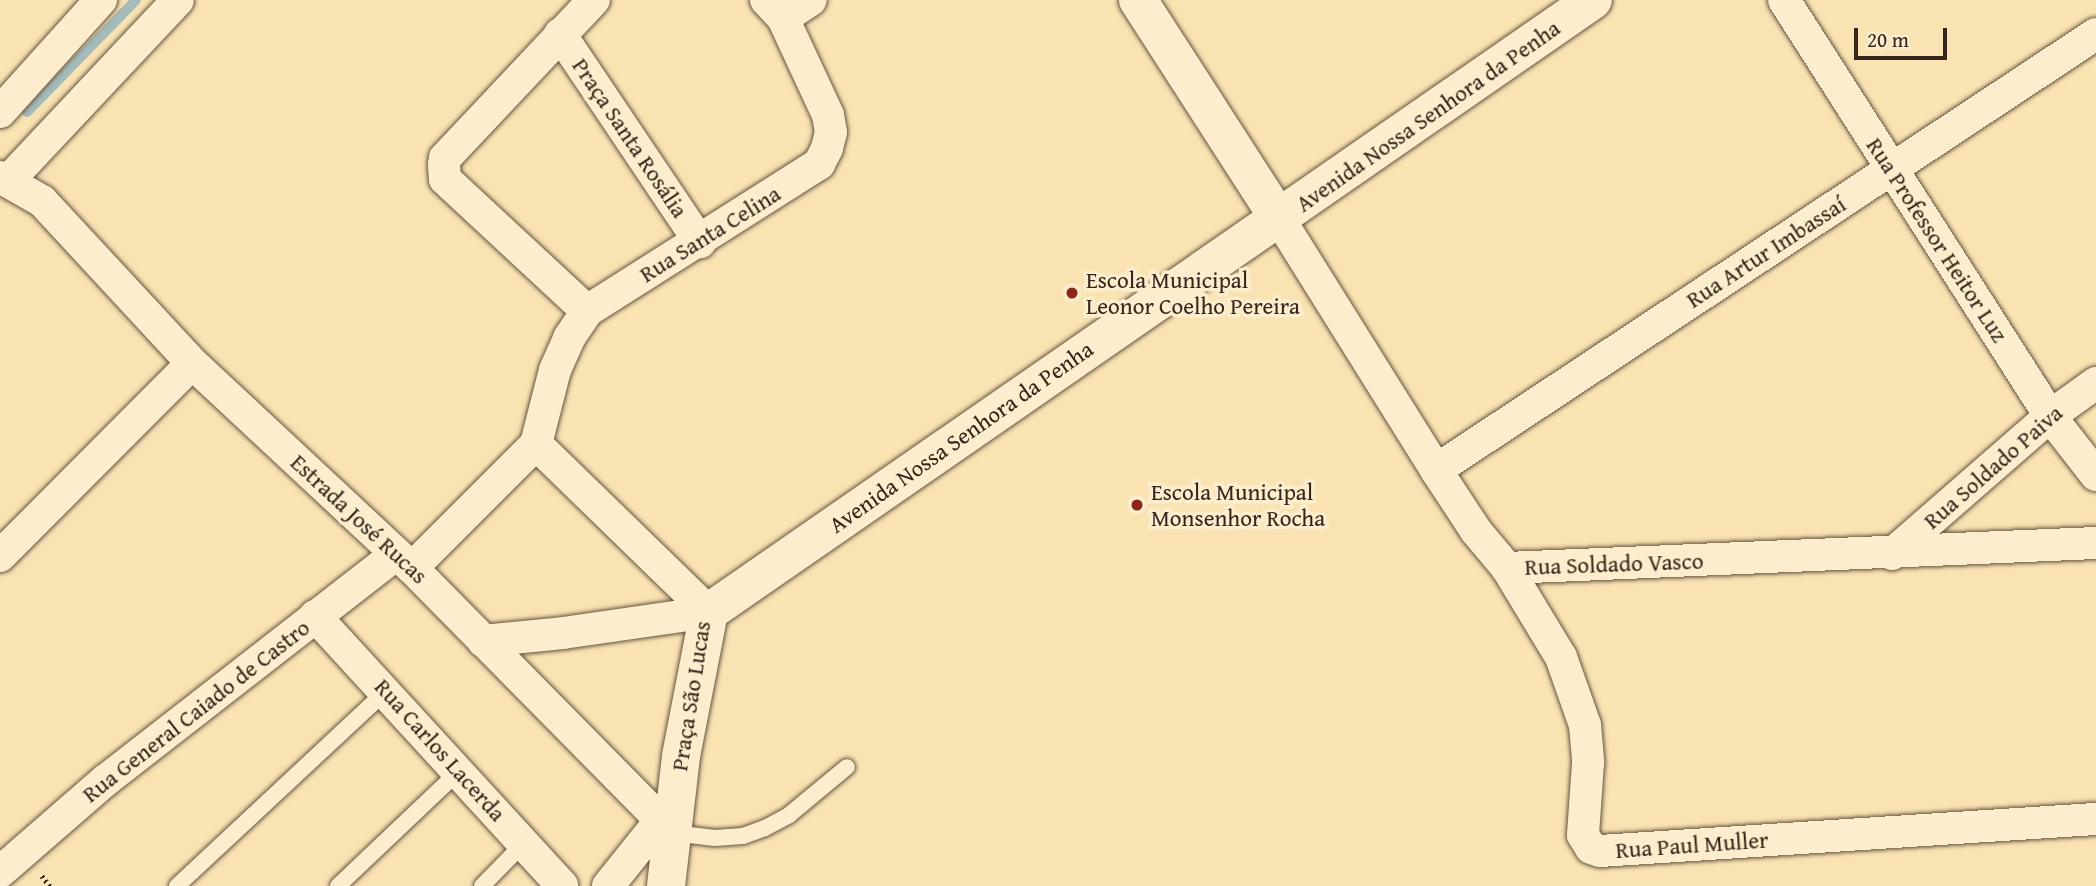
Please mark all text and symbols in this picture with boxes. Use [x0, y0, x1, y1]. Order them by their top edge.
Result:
street label: Avenida Nossa Senhora da Penha [1291, 14, 1565, 218]
scale bar [1858, 14, 1951, 58]
text: 20 m [1867, 24, 1909, 55]
street label: Praça Santa Rosália [566, 53, 694, 223]
street label: Rua Professor Heitor Luz [1861, 133, 2013, 347]
street label: Rua Santa Celina [635, 180, 785, 288]
street label: Rua Artur Imbassaí [1681, 190, 1851, 314]
place label: Escola Municipal Leonor Coelho Pereira [1086, 266, 1300, 320]
marker: Escola Municipal Leonor Coelho Pereira [1064, 285, 1080, 301]
street label: Avenida Nossa Senhora da Penha [824, 335, 1098, 539]
street label: Rua Soldado Paiva [1918, 399, 2068, 535]
street label: Estrada José Rucas [285, 449, 433, 589]
place label: Escola Municipal Monsenhor Rocha [1151, 478, 1325, 532]
marker: Escola Municipal Monsenhor Rocha [1129, 497, 1145, 513]
street label: Rua Soldado Vasco [1524, 547, 1704, 581]
street label: Rua General Caiado de Castro [77, 614, 315, 808]
street label: Praça São Lucas [666, 619, 716, 773]
street label: Rua Carlos Lacerda [369, 673, 511, 827]
street label: Rua Paul Muller [1615, 826, 1769, 864]

